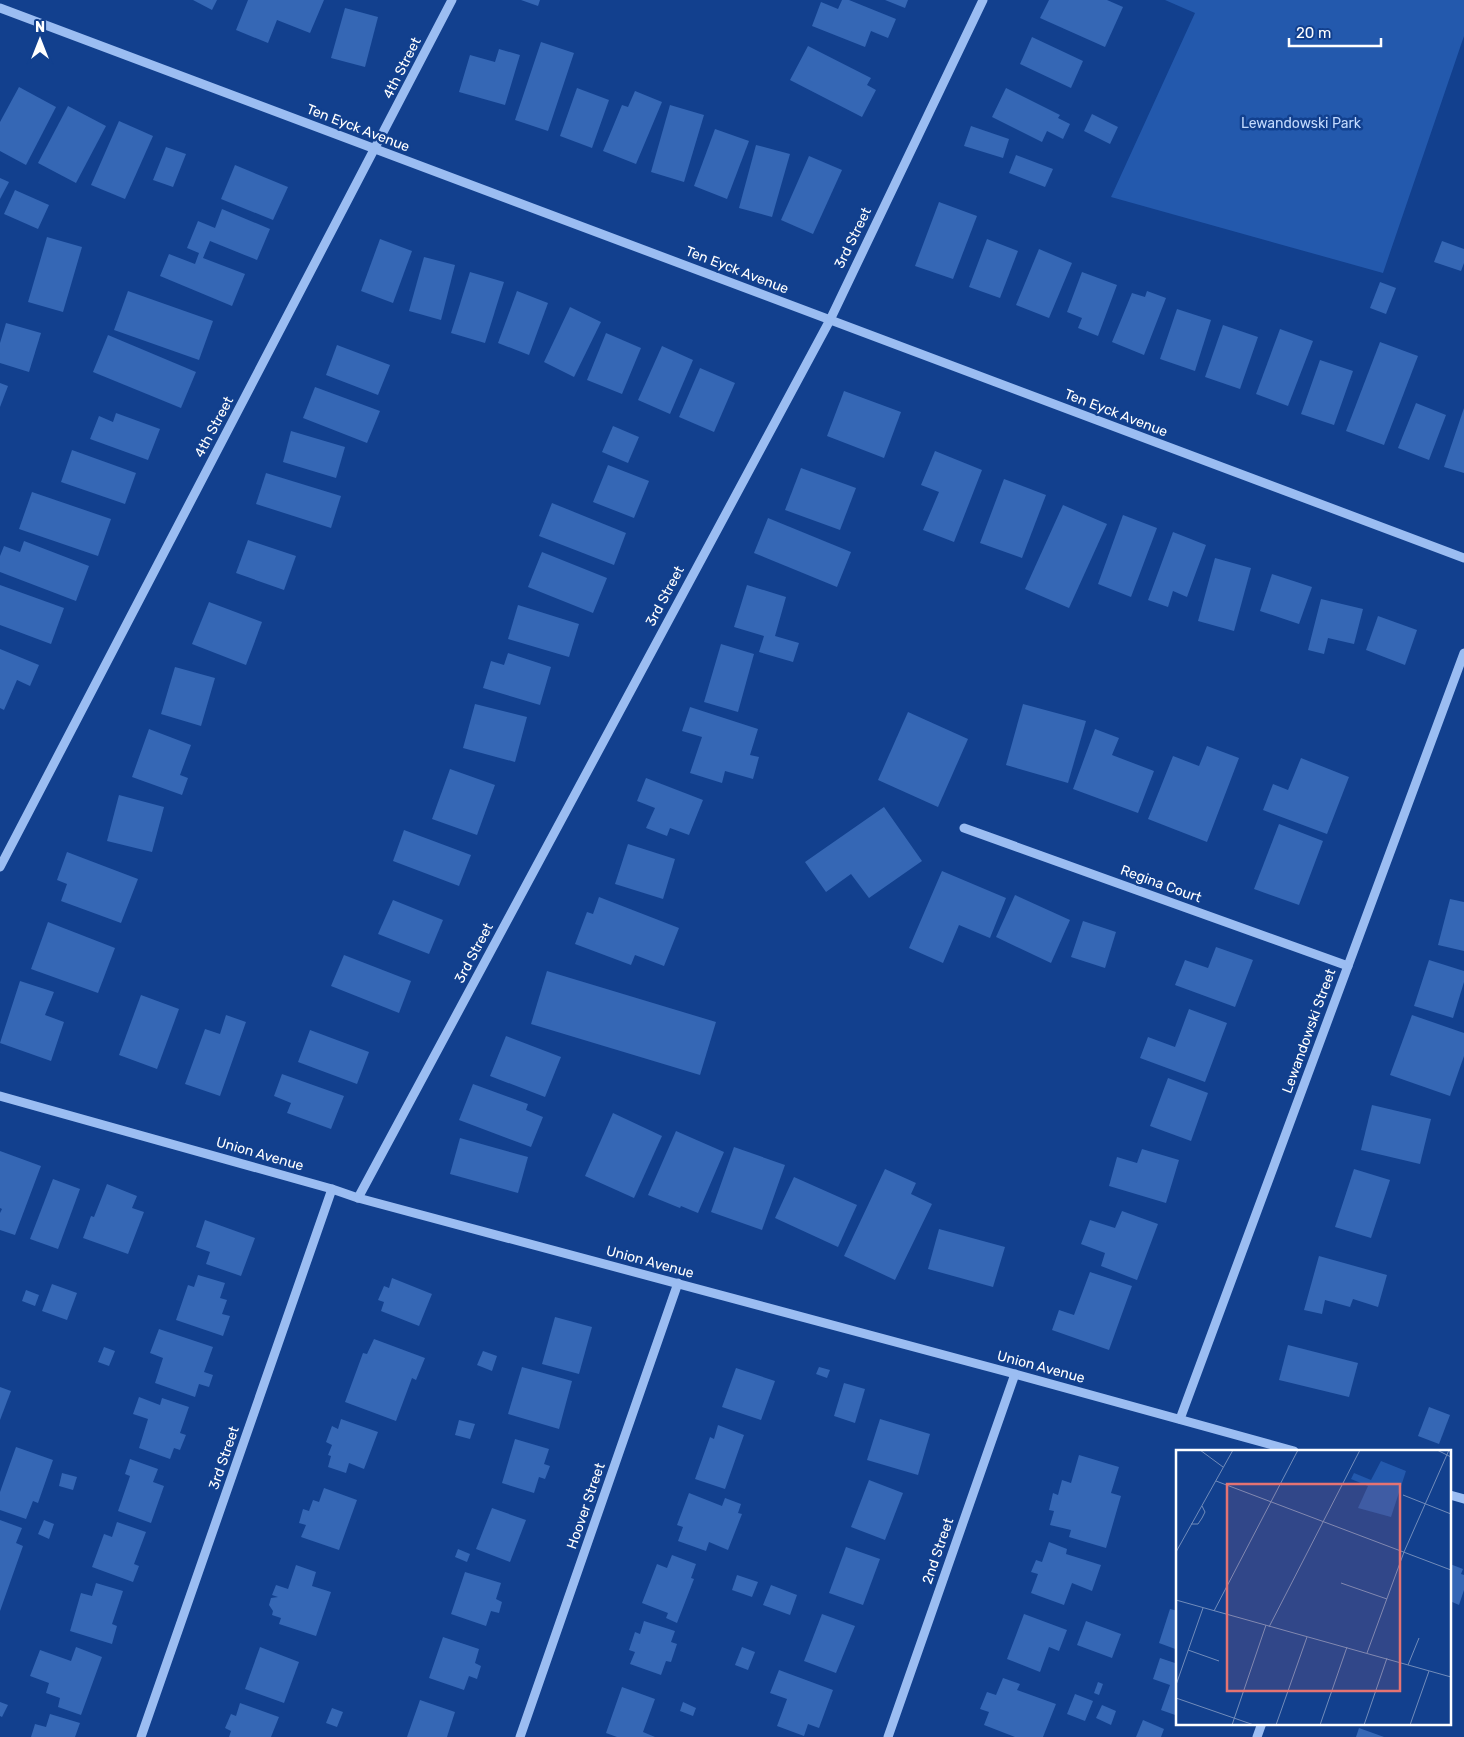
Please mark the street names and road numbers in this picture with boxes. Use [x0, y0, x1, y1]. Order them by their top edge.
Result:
street label: 4th Street [379, 34, 425, 102]
street label: Ten Eyck Avenue [304, 101, 412, 156]
street label: 3rd Street [831, 204, 875, 271]
street label: Ten Eyck Avenue [683, 243, 791, 298]
street label: Ten Eyck Avenue [1062, 386, 1170, 441]
street label: 4th Street [191, 393, 237, 460]
street label: 3rd Street [642, 562, 688, 629]
street label: Regina Court [1118, 861, 1204, 907]
street label: 3rd Street [451, 919, 497, 986]
street label: Lewandowski Street [1279, 966, 1340, 1096]
street label: Union Avenue [214, 1133, 306, 1175]
street label: Union Avenue [604, 1242, 696, 1282]
street label: Union Avenue [995, 1347, 1087, 1387]
street label: 3rd Street [205, 1424, 243, 1492]
street label: Hoover Street [563, 1460, 609, 1551]
street label: 2nd Street [919, 1515, 957, 1586]

